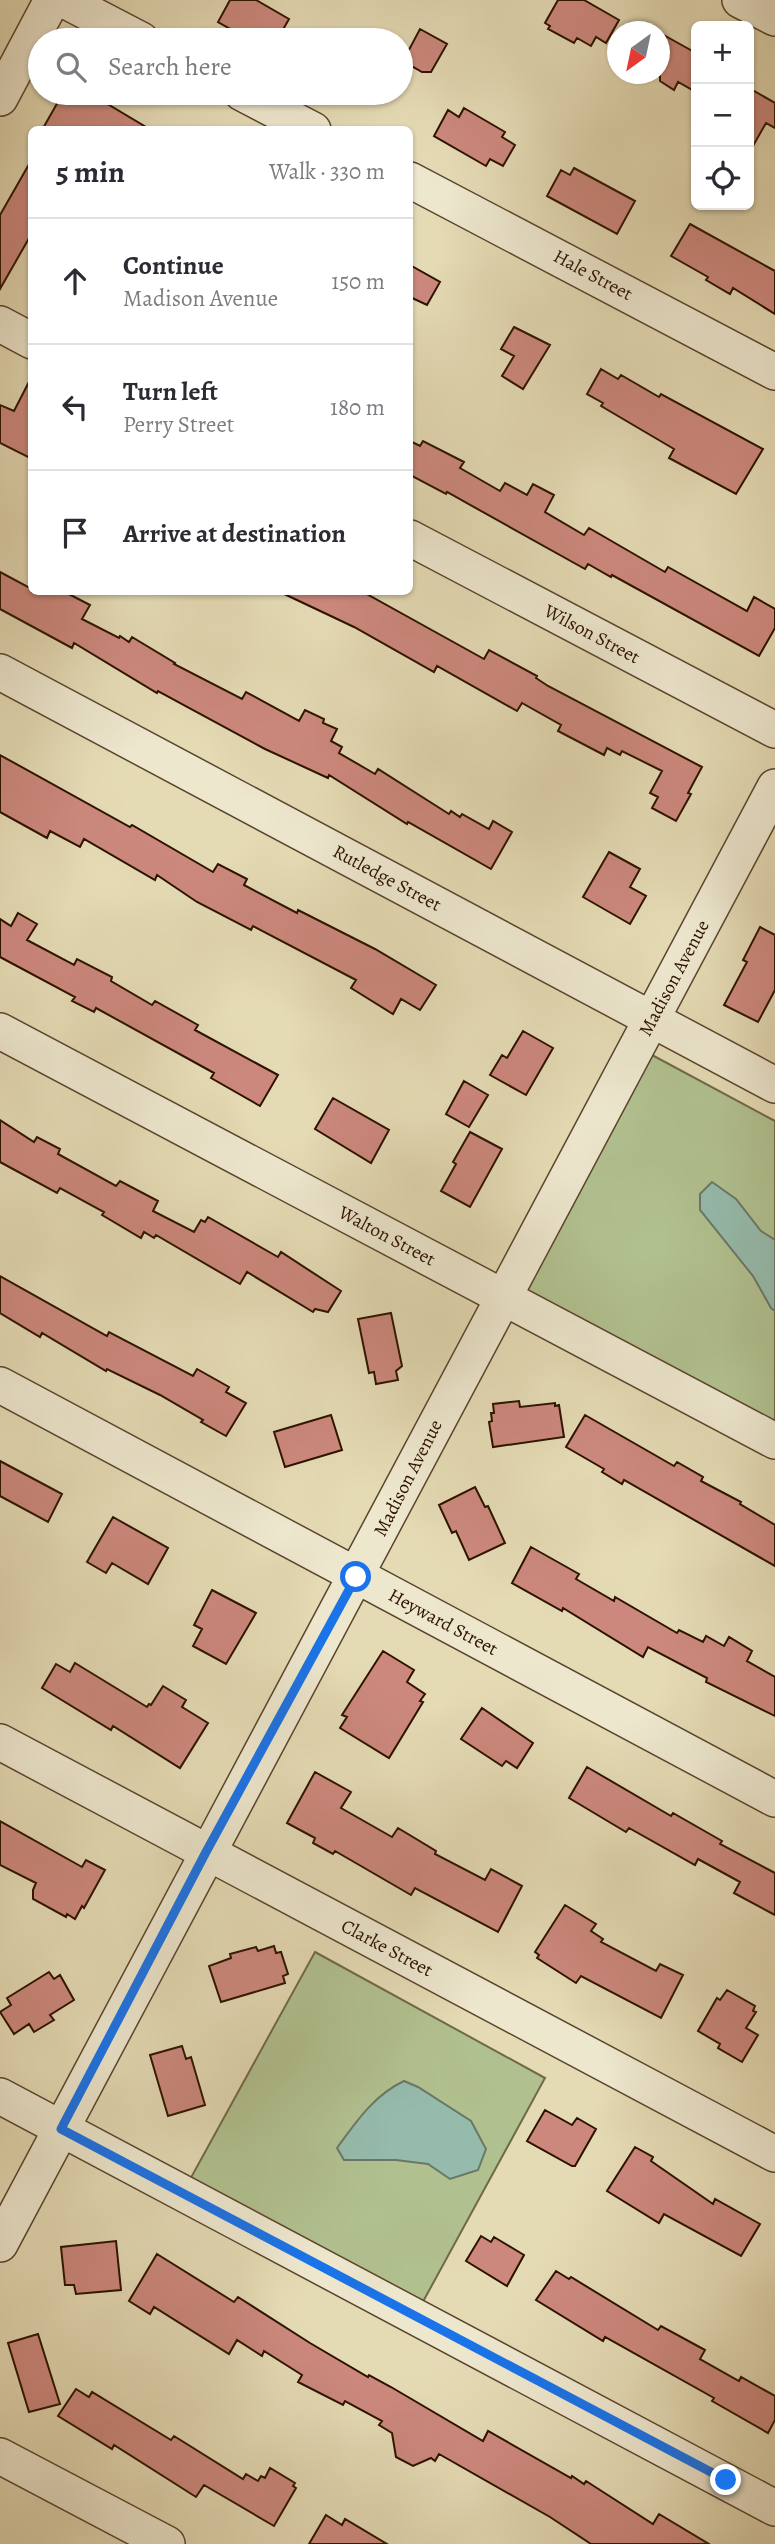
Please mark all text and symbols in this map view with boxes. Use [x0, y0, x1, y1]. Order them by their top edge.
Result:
north arrow [607, 21, 670, 84]
map controls [691, 21, 754, 210]
button: + [691, 21, 754, 84]
search box [28, 28, 413, 105]
icon: search [52, 48, 90, 86]
text: Search here [108, 49, 232, 84]
button: − [691, 84, 754, 147]
button: locate [691, 147, 754, 210]
text: 5 min [56, 152, 125, 192]
text: Walk · 330 m [269, 156, 385, 187]
street label: Hale Street [549, 243, 637, 307]
text: Continue [123, 248, 224, 283]
icon: ahead [56, 262, 94, 300]
text: 150 m [331, 266, 385, 297]
text: Madison Avenue [123, 283, 278, 314]
text: Turn left [123, 374, 218, 409]
icon: left [56, 388, 94, 426]
text: 180 m [330, 392, 385, 423]
text: Perry Street [123, 409, 234, 440]
icon: arrive [56, 514, 94, 552]
text: Arrive at destination [123, 516, 346, 551]
street label: Wilson Street [539, 597, 644, 670]
street label: Rutledge Street [328, 838, 446, 918]
street label: Madison Avenue [632, 915, 716, 1041]
street label: Walton Street [333, 1199, 440, 1272]
street label: Madison Avenue [367, 1415, 449, 1541]
route start [340, 1561, 371, 1592]
street label: Heyward Street [384, 1582, 502, 1662]
street label: Clarke Street [336, 1913, 438, 1983]
route end [710, 2464, 741, 2495]

